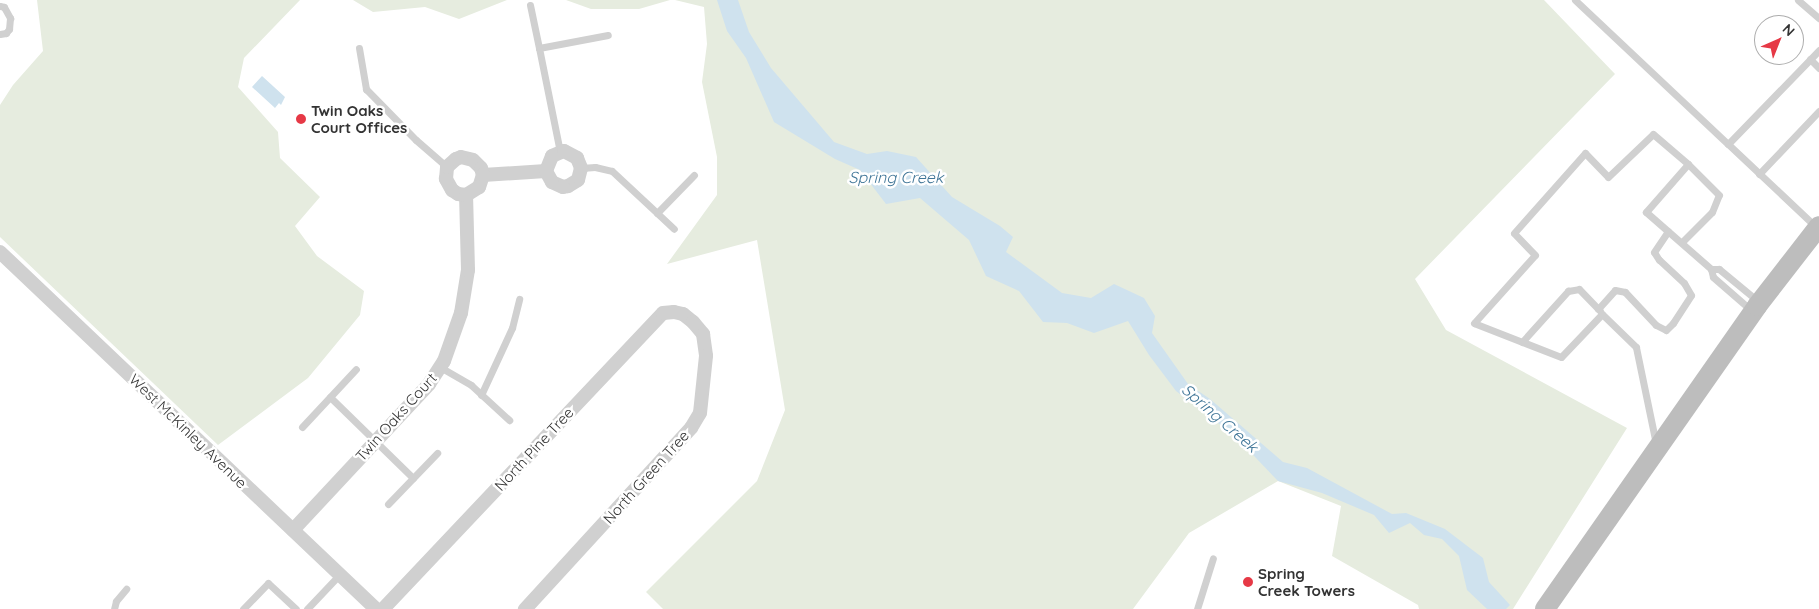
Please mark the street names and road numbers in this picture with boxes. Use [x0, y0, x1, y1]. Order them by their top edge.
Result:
street label: Twin Oaks Court [352, 369, 440, 465]
street label: West McKinley Avenue [125, 370, 251, 492]
street label: North Pine Tree [491, 404, 577, 494]
street label: North Green Tree [599, 427, 693, 527]

